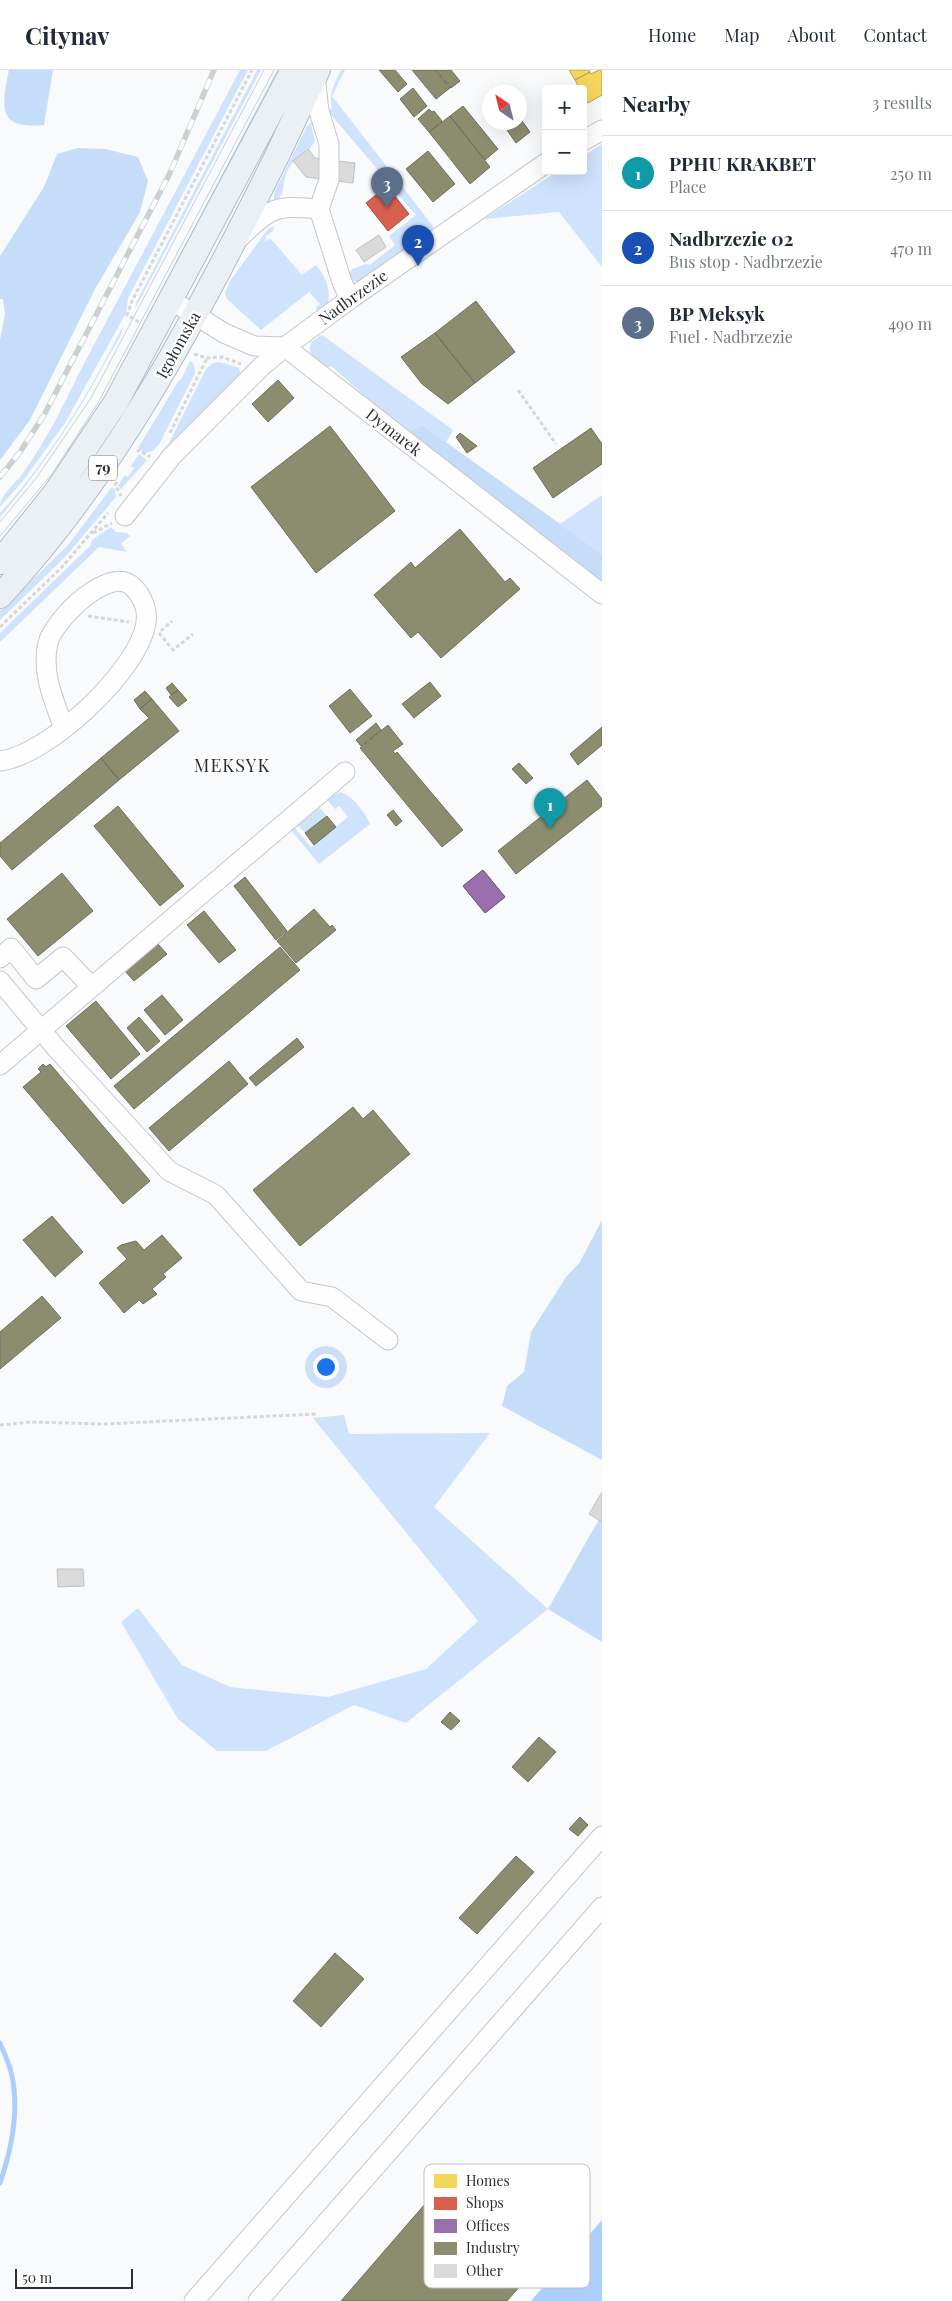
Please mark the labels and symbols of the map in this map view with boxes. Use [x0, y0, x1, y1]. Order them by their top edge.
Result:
north arrow [482, 85, 527, 130]
pin: 3 [371, 167, 403, 208]
pin: 2 [402, 225, 434, 266]
street label: Nadbrzezie [314, 264, 391, 329]
street label: Igołomska [151, 308, 205, 382]
street label: Dymarek [362, 403, 427, 460]
road number: 79 [89, 456, 117, 480]
district label: MEKSYK [194, 753, 270, 777]
pin: 1 [534, 788, 566, 829]
your location [313, 1354, 339, 1380]
legend [424, 2164, 590, 2288]
text: Homes [466, 2171, 510, 2190]
text: Shops [466, 2193, 504, 2212]
text: Offices [466, 2216, 510, 2235]
text: Industry [466, 2238, 520, 2257]
text: Other [466, 2261, 504, 2280]
scale bar [15, 2266, 132, 2289]

